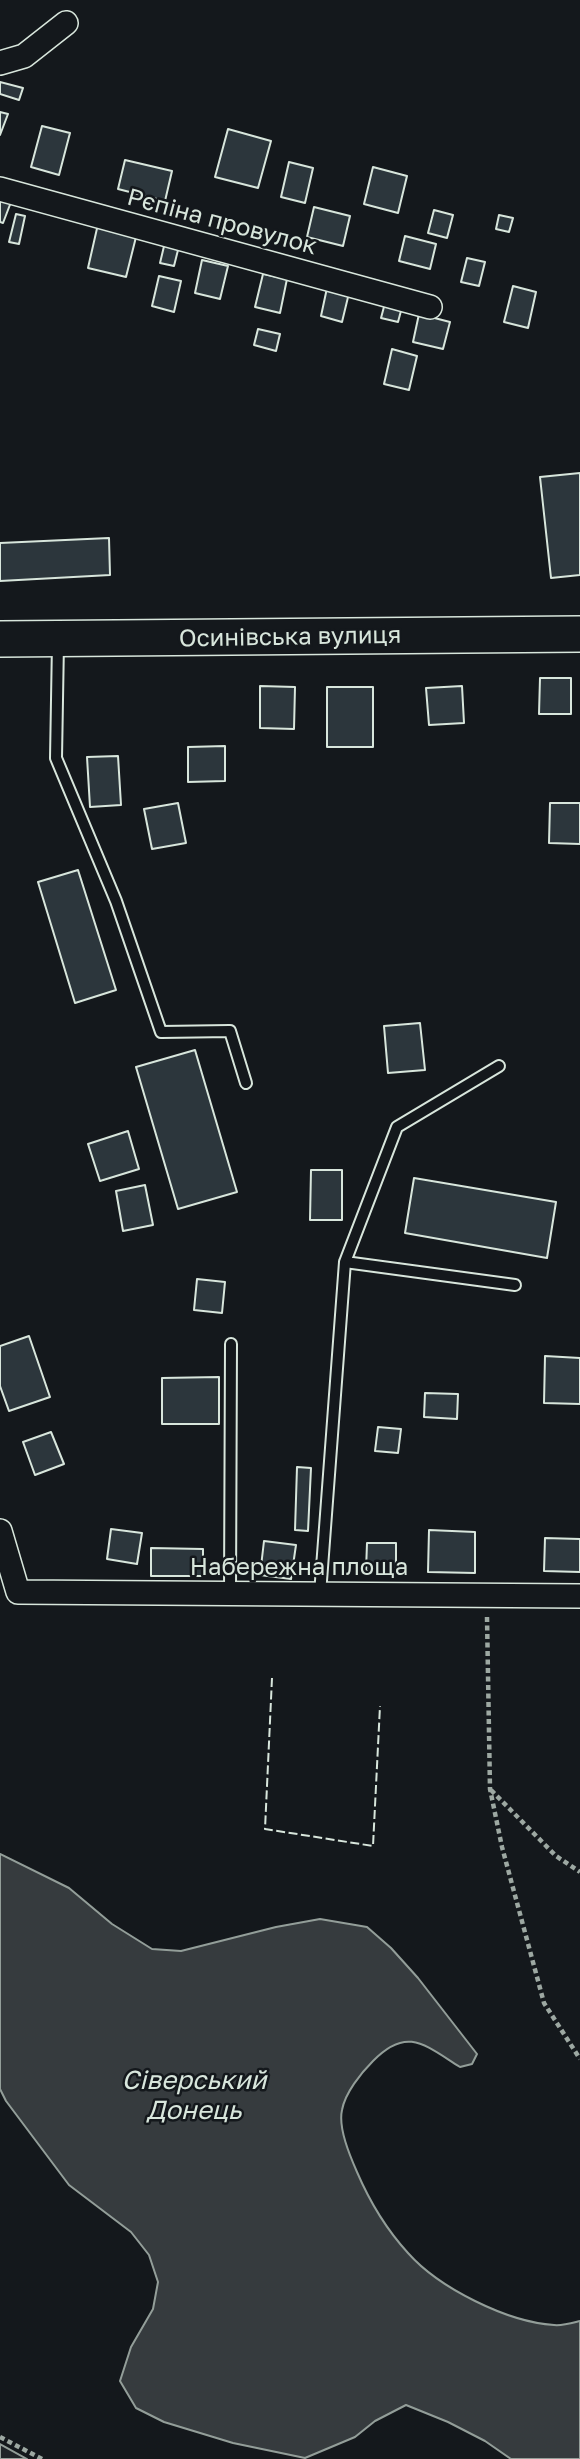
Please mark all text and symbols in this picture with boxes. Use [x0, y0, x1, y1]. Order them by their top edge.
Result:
street label: Рєпіна провулок [124, 183, 320, 261]
street label: Осинівська вулиця [179, 621, 401, 653]
street label: Набережна площа [190, 1553, 408, 1581]
water label: Сіверський Донець [122, 2065, 266, 2126]

